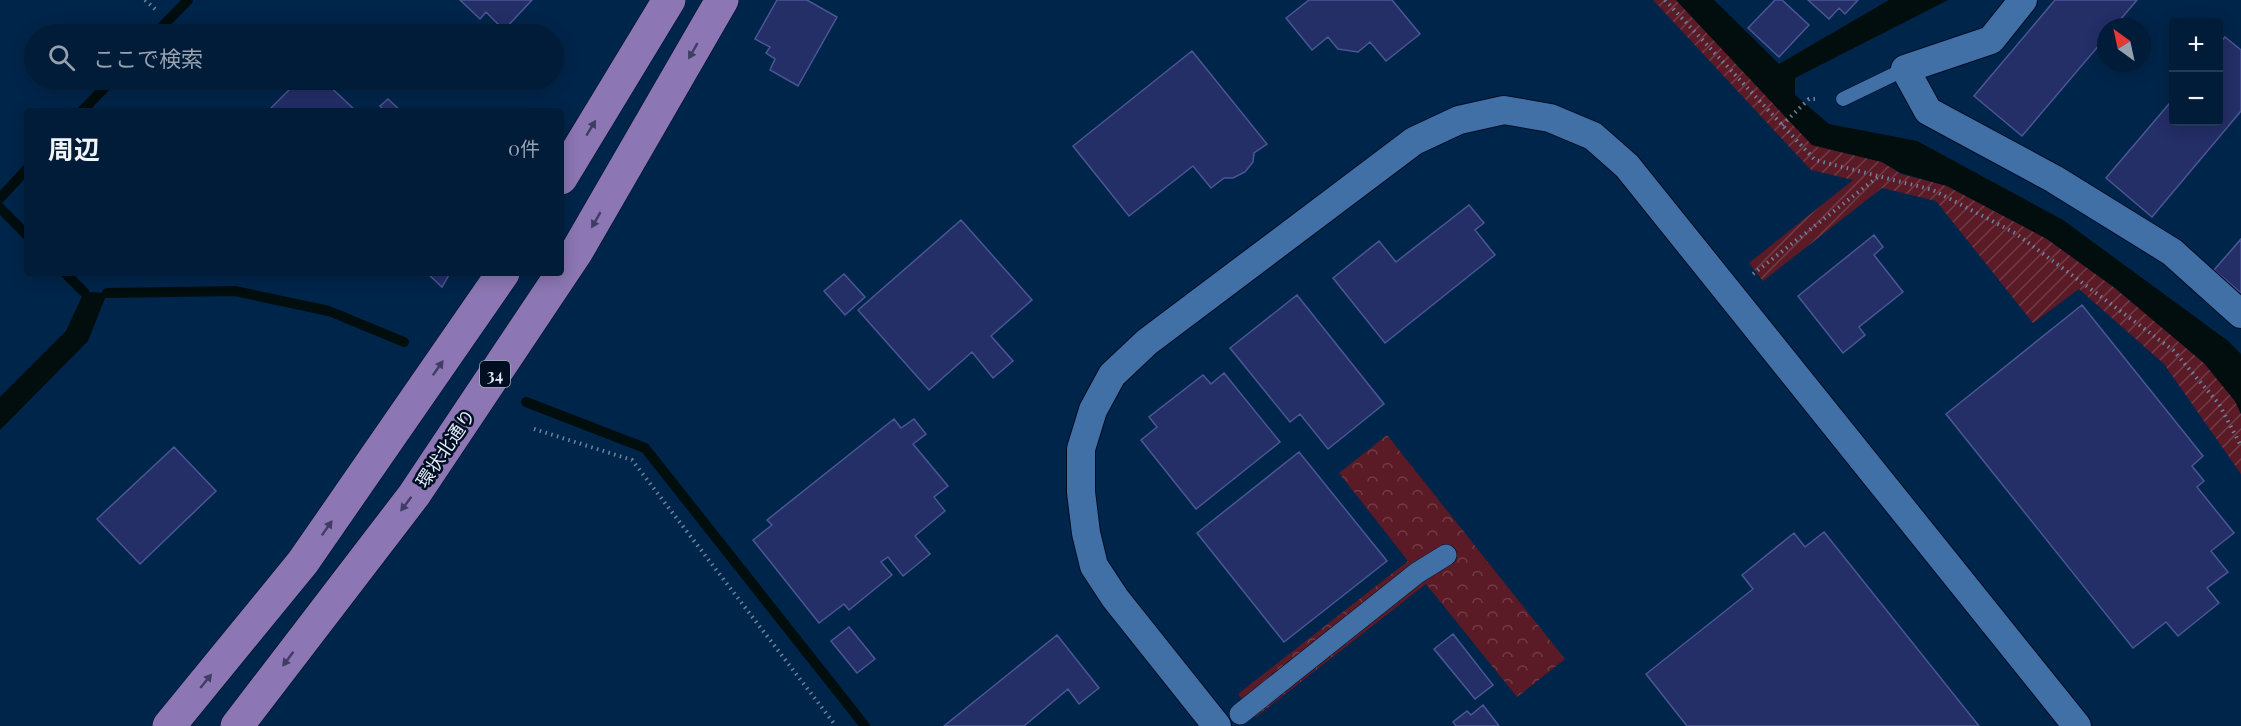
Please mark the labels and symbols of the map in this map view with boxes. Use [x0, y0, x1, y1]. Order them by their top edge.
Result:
north arrow [2097, 18, 2151, 72]
one-way arrow [688, 43, 698, 60]
one-way arrow [586, 120, 597, 136]
one-way arrow [591, 211, 601, 228]
one-way arrow [432, 360, 444, 376]
road number: 34 [480, 361, 510, 387]
street label: 環状北通り [410, 404, 480, 492]
one-way arrow [401, 497, 413, 512]
one-way arrow [321, 520, 332, 536]
one-way arrow [281, 651, 294, 667]
one-way arrow [199, 673, 212, 689]

